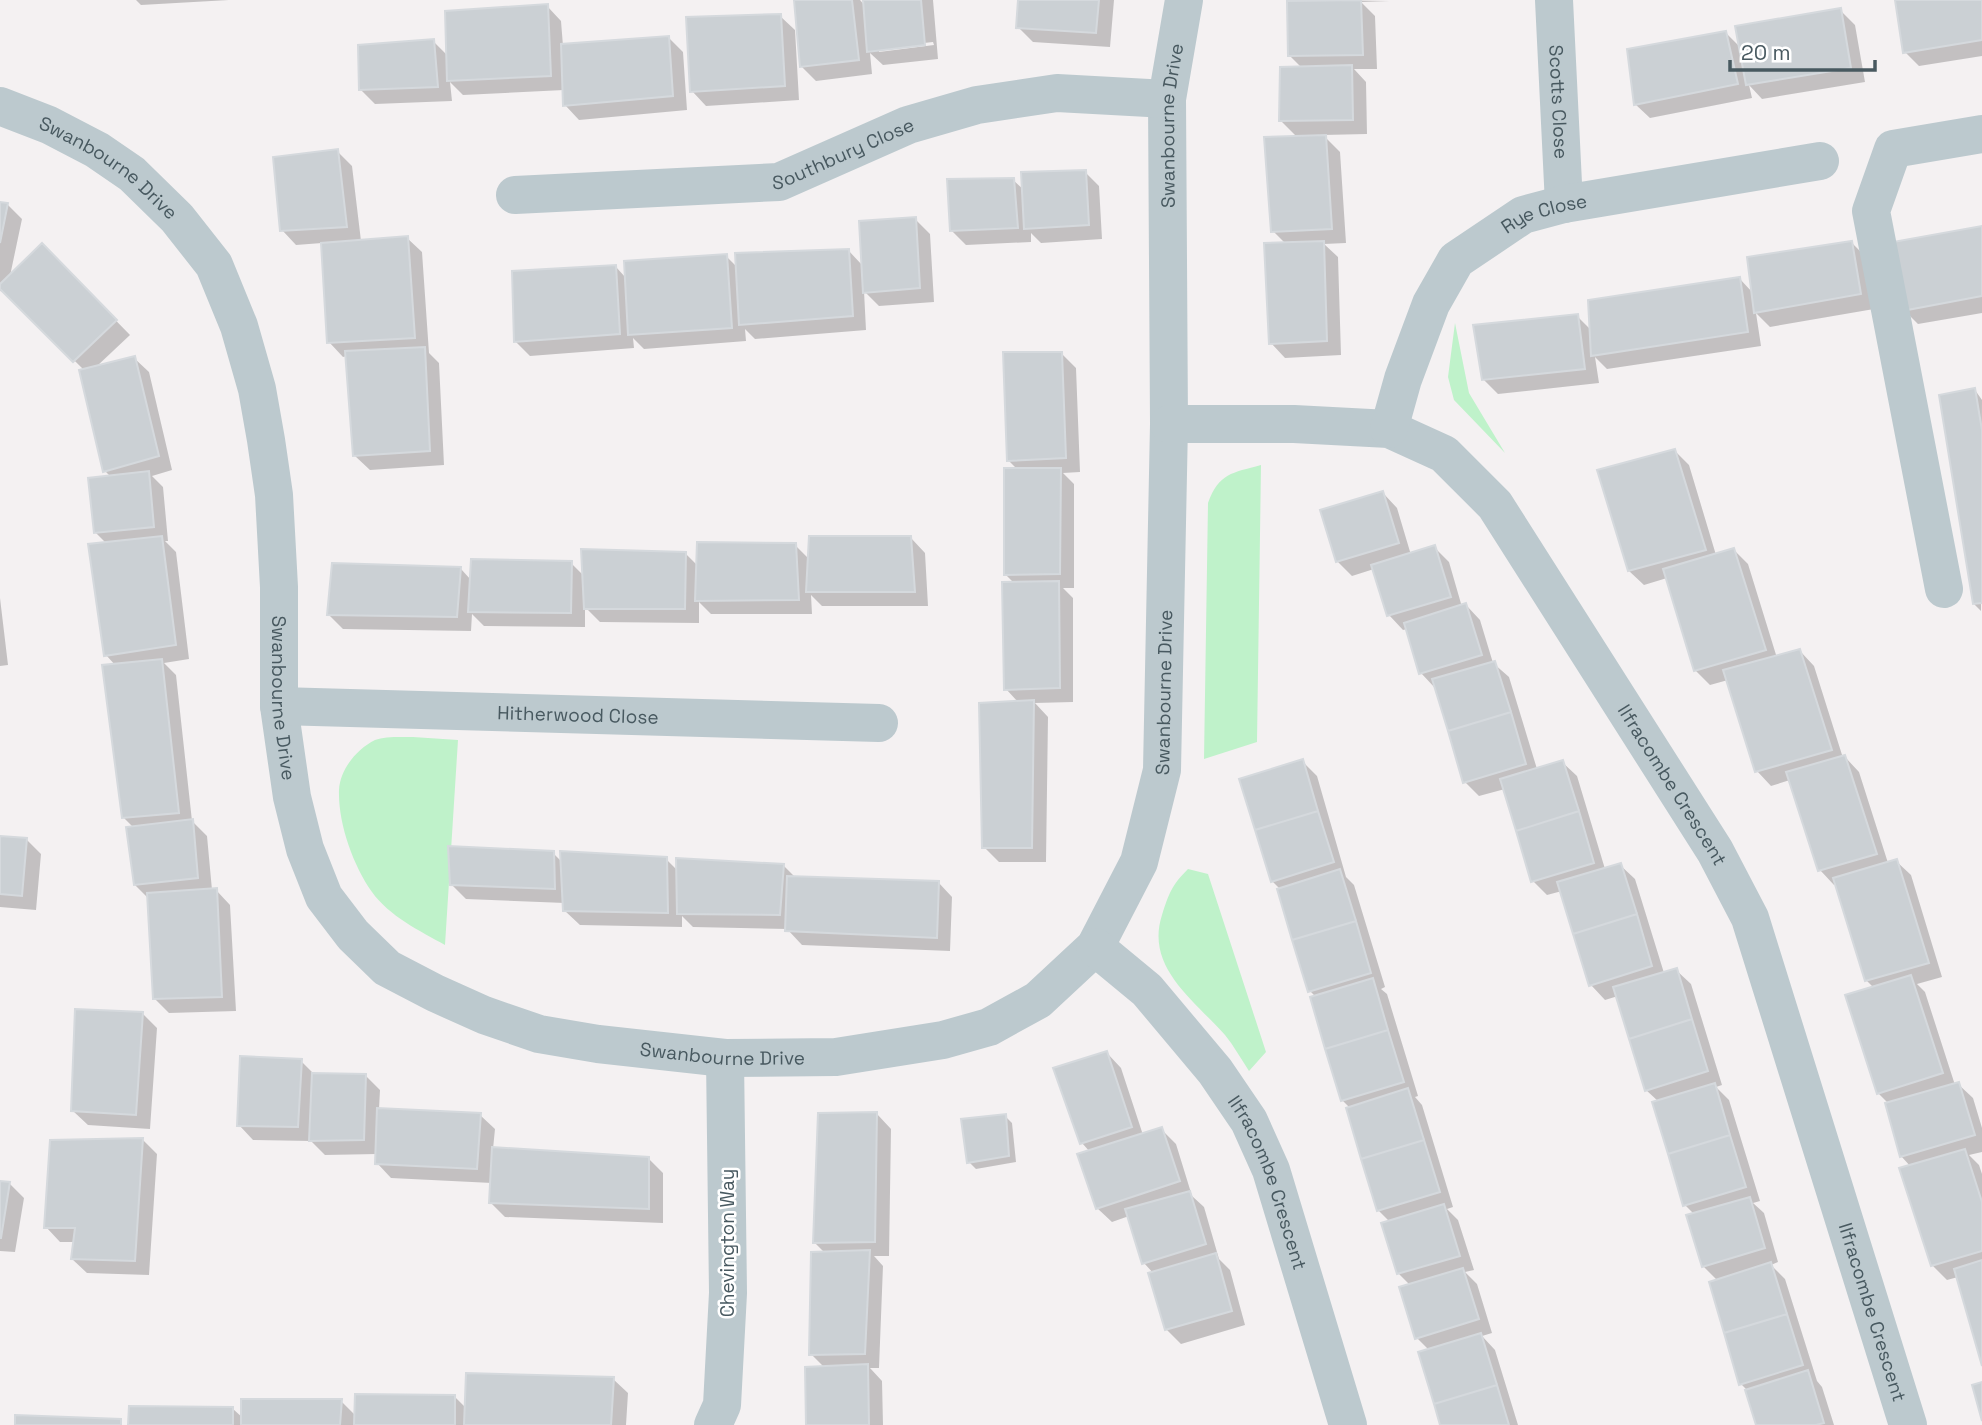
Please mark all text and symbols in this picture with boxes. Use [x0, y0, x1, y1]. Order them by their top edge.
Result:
scale bar [1730, 28, 1875, 72]
text: 20 m [1741, 39, 1791, 66]
street label: Swanbourne Drive [1154, 41, 1189, 208]
street label: Scotts Close [1544, 44, 1574, 160]
street label: Swanbourne Drive [36, 110, 183, 225]
street label: Southbury Close [772, 112, 918, 195]
street label: Rye Close [1496, 188, 1589, 239]
street label: Swanbourne Drive [1149, 609, 1178, 775]
street label: Swanbourne Drive [267, 615, 302, 782]
street label: Ilfracombe Crescent [1612, 699, 1733, 870]
street label: Hitherwood Close [497, 700, 659, 729]
street label: Swanbourne Drive [639, 1036, 805, 1071]
street label: Ilfracombe Crescent [1222, 1090, 1313, 1273]
street label: Chevington Way [715, 1169, 740, 1317]
street label: Ilfracombe Crescent [1833, 1219, 1912, 1405]

